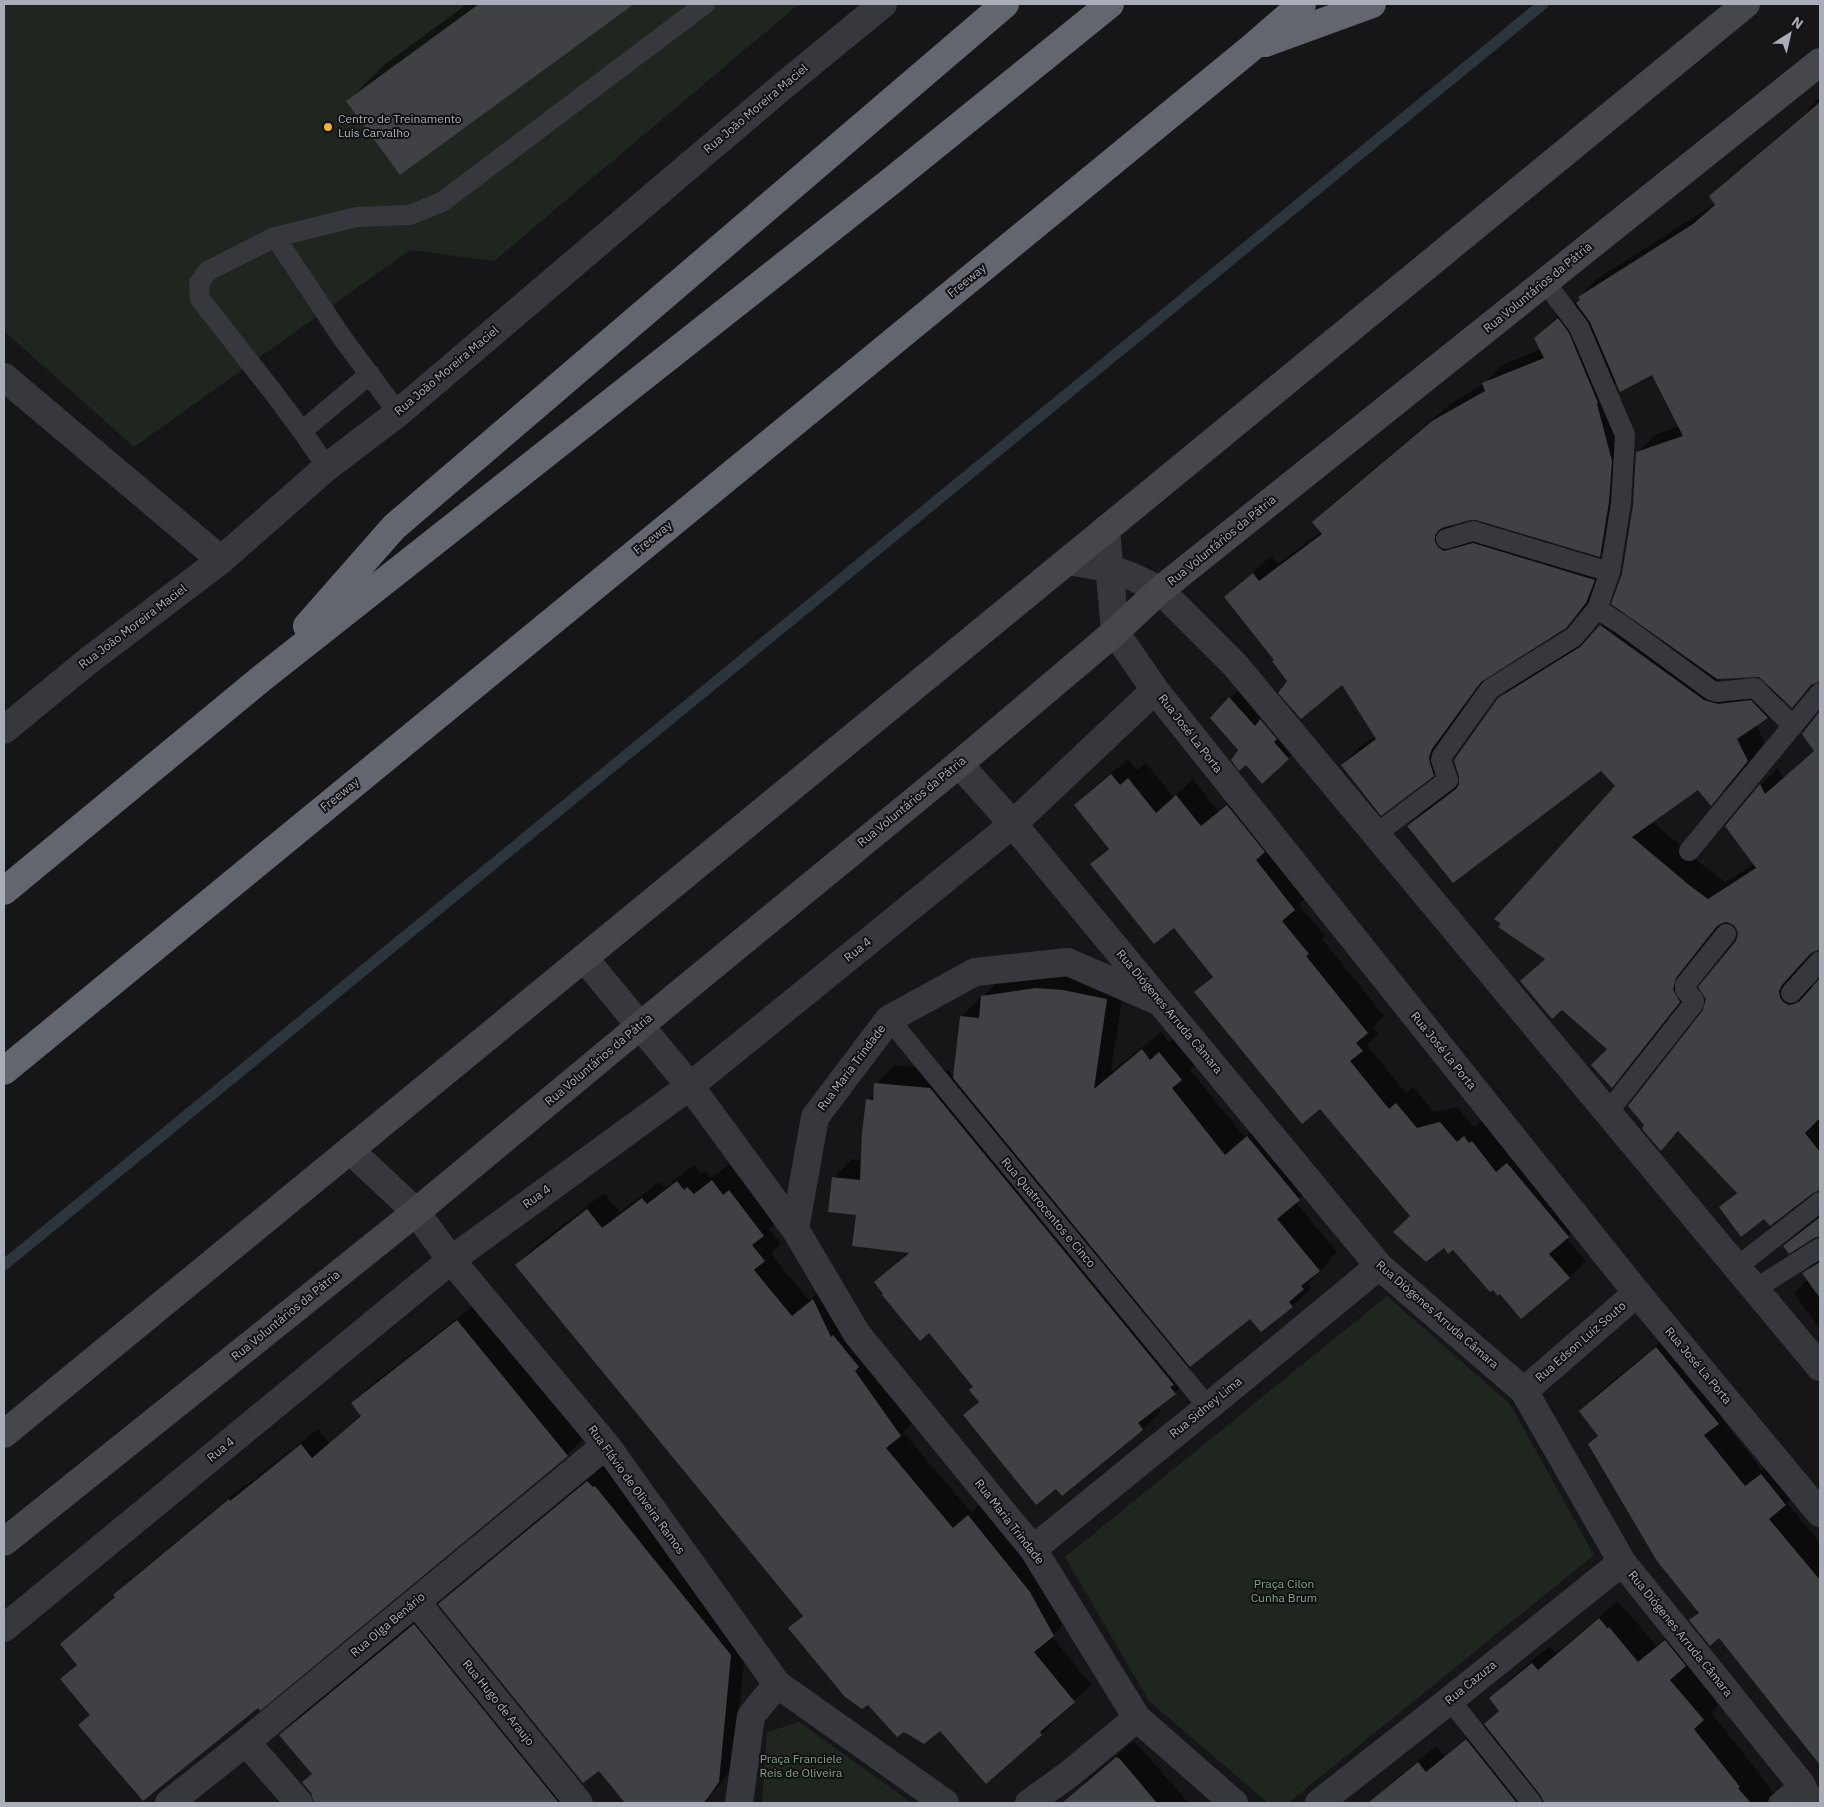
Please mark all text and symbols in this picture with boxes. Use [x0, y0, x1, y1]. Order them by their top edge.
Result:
north arrow [1764, 10, 1814, 60]
text: N [1788, 12, 1807, 33]
street label: Rua João Moreira Maciel [701, 61, 811, 157]
place label: Centro de Treinamento Luis Carvalho [338, 113, 462, 141]
marker: Centro de Treinamento Luis Carvalho [322, 121, 334, 133]
street label: Rua Voluntários da Pátria [1481, 240, 1595, 336]
street label: Freeway [945, 261, 989, 301]
street label: Rua João Moreira Maciel [392, 323, 502, 419]
street label: Rua Voluntários da Pátria [1165, 493, 1279, 589]
street label: Freeway [631, 518, 675, 558]
street label: Rua João Moreira Maciel [76, 582, 190, 672]
street label: Rua José La Porta [1155, 692, 1225, 776]
street label: Rua Voluntários da Pátria [855, 754, 969, 850]
street label: Freeway [318, 775, 362, 815]
street label: Rua 4 [841, 935, 875, 965]
street label: Rua Diógenes Arruda Câmara [1113, 947, 1225, 1077]
street label: Rua José La Porta [1407, 1009, 1479, 1093]
street label: Rua Voluntários da Pátria [542, 1011, 656, 1109]
street label: Rua Maria Trindade [815, 1022, 889, 1114]
street label: Rua Quatrocentos e Cinco [998, 1155, 1098, 1271]
street label: Rua 4 [520, 1182, 554, 1212]
street label: Rua Diógenes Arruda Câmara [1373, 1258, 1501, 1372]
street label: Rua Voluntários da Pátria [229, 1268, 343, 1364]
street label: Rua Edson Luiz Souto [1533, 1299, 1629, 1385]
street label: Rua José La Porta [1662, 1325, 1734, 1407]
street label: Rua Sidney Lima [1167, 1374, 1245, 1442]
street label: Rua Flávio de Oliveira Ramos [584, 1423, 688, 1557]
street label: Rua 4 [204, 1435, 238, 1465]
street label: Rua Maria Trindade [971, 1477, 1047, 1567]
street label: Rua Diógenes Arruda Câmara [1625, 1568, 1735, 1700]
park label: Praça Cilon Cunha Brum [1251, 1578, 1317, 1606]
street label: Rua Olga Benário [348, 1590, 428, 1660]
street label: Rua Hugo de Araujo [459, 1657, 537, 1749]
street label: Rua Cazuza [1442, 1658, 1500, 1708]
park label: Praça Franciele Reis de Oliveira [759, 1753, 843, 1781]

